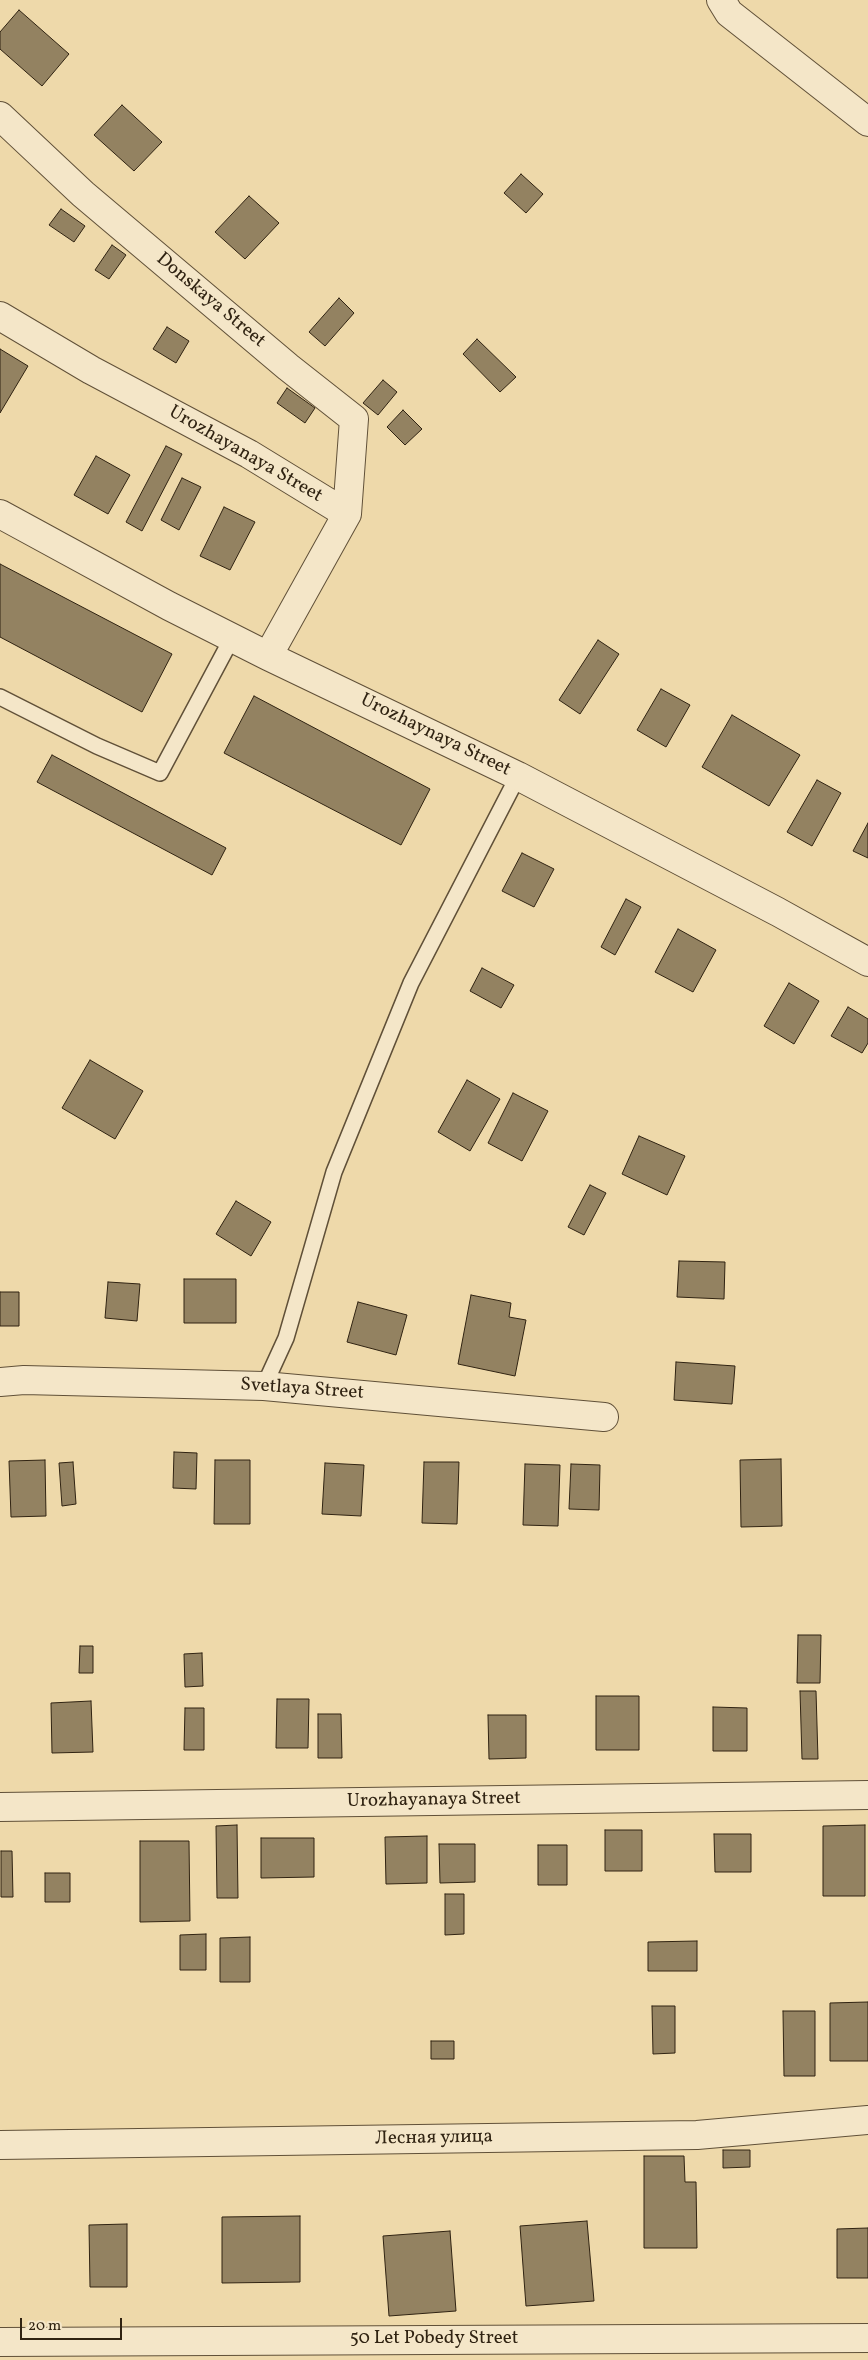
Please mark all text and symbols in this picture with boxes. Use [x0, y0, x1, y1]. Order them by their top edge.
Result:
street label: Donskaya Street [151, 249, 269, 353]
street label: Urozhayanaya Street [164, 402, 326, 508]
street label: Urozhaynaya Street [356, 690, 514, 782]
street label: Svetlaya Street [239, 1374, 365, 1406]
street label: Urozhayanaya Street [347, 1788, 521, 1814]
street label: Лесная улица [375, 2127, 493, 2151]
scale bar [22, 2308, 125, 2340]
text: 20 m [28, 2316, 61, 2337]
street label: 50 Let Pobedy Street [350, 2329, 518, 2351]

